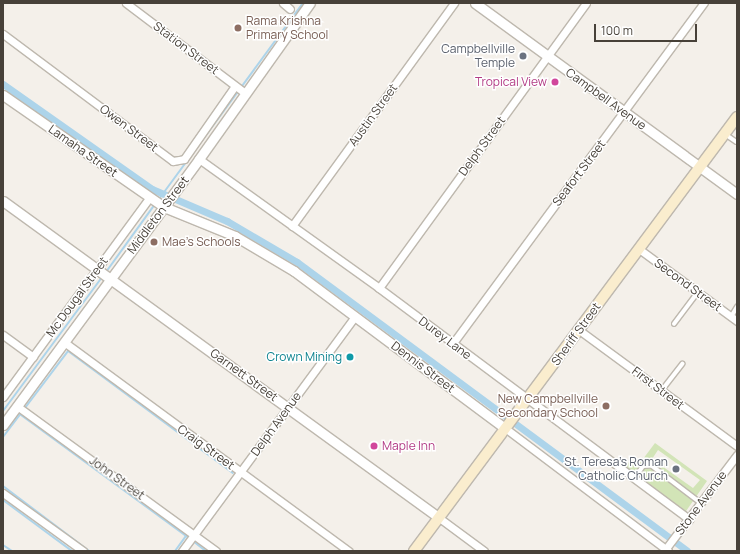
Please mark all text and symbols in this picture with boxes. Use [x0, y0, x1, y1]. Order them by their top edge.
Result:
place label: Rama Krishna Primary School [246, 14, 328, 42]
scale bar [596, 16, 699, 42]
street label: Station Street [150, 19, 222, 77]
text: 100 m [601, 22, 633, 39]
marker: Rama Krishna Primary School [233, 23, 243, 33]
place label: Campbellville Temple [441, 42, 515, 70]
marker: Campbellville Temple [518, 51, 528, 61]
street label: Campbell Avenue [563, 65, 649, 133]
place label: Tropical View [475, 75, 547, 89]
marker: Tropical View [550, 77, 560, 87]
street label: Austin Street [346, 81, 400, 149]
street label: Owen Street [97, 101, 161, 155]
street label: Delph Street [456, 114, 508, 178]
street label: Lamaha Street [46, 122, 120, 180]
street label: Seafort Street [550, 137, 608, 209]
street label: Middleton Street [124, 173, 192, 257]
place label: Mae's Schools [162, 235, 241, 249]
marker: Mae's Schools [149, 237, 159, 247]
street label: Mc Dougal Street [43, 254, 111, 340]
street label: Second Street [651, 256, 725, 314]
street label: Sheriff Street [548, 300, 604, 368]
street label: Durey Lane [416, 314, 474, 362]
street label: Dennis Street [388, 338, 458, 396]
street label: Garnett Street [207, 346, 281, 404]
place label: Crown Mining [267, 350, 342, 364]
marker: Crown Mining [345, 352, 355, 362]
street label: First Street [629, 364, 687, 412]
street label: Delph Avenue [248, 389, 304, 459]
place label: New Campbellville Secondary School [498, 392, 598, 420]
marker: New Campbellville Secondary School [601, 401, 611, 411]
street label: Craig Street [175, 422, 237, 472]
place label: Maple Inn [382, 439, 435, 453]
marker: Maple Inn [369, 441, 379, 451]
street label: John Street [87, 453, 147, 503]
place label: St. Teresa's Roman Catholic Church [564, 455, 668, 483]
marker: St. Teresa's Roman Catholic Church [671, 464, 681, 474]
street label: Stone Avenue [672, 468, 730, 538]

